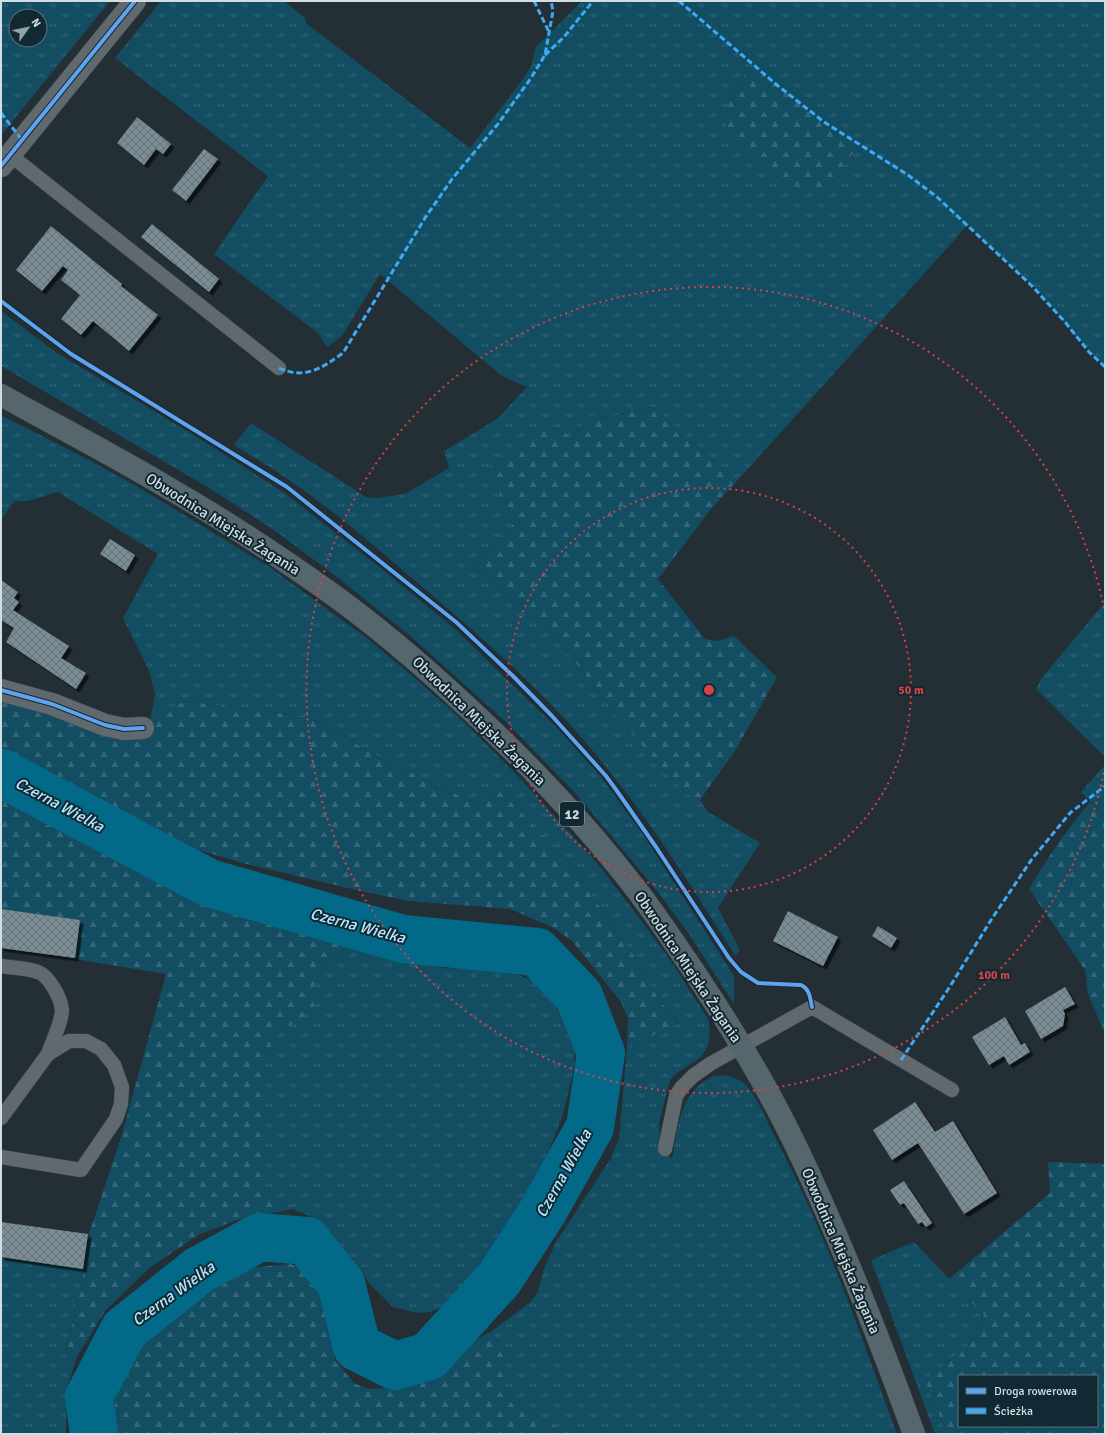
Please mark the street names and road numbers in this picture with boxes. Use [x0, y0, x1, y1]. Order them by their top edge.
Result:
street label: Obwodnica Miejska Żagania [143, 469, 303, 579]
street label: Obwodnica Miejska Żagania [409, 653, 549, 789]
road number: 12 [560, 802, 584, 826]
street label: Obwodnica Miejska Żagania [631, 888, 745, 1046]
street label: Obwodnica Miejska Żagania [798, 1165, 884, 1337]

